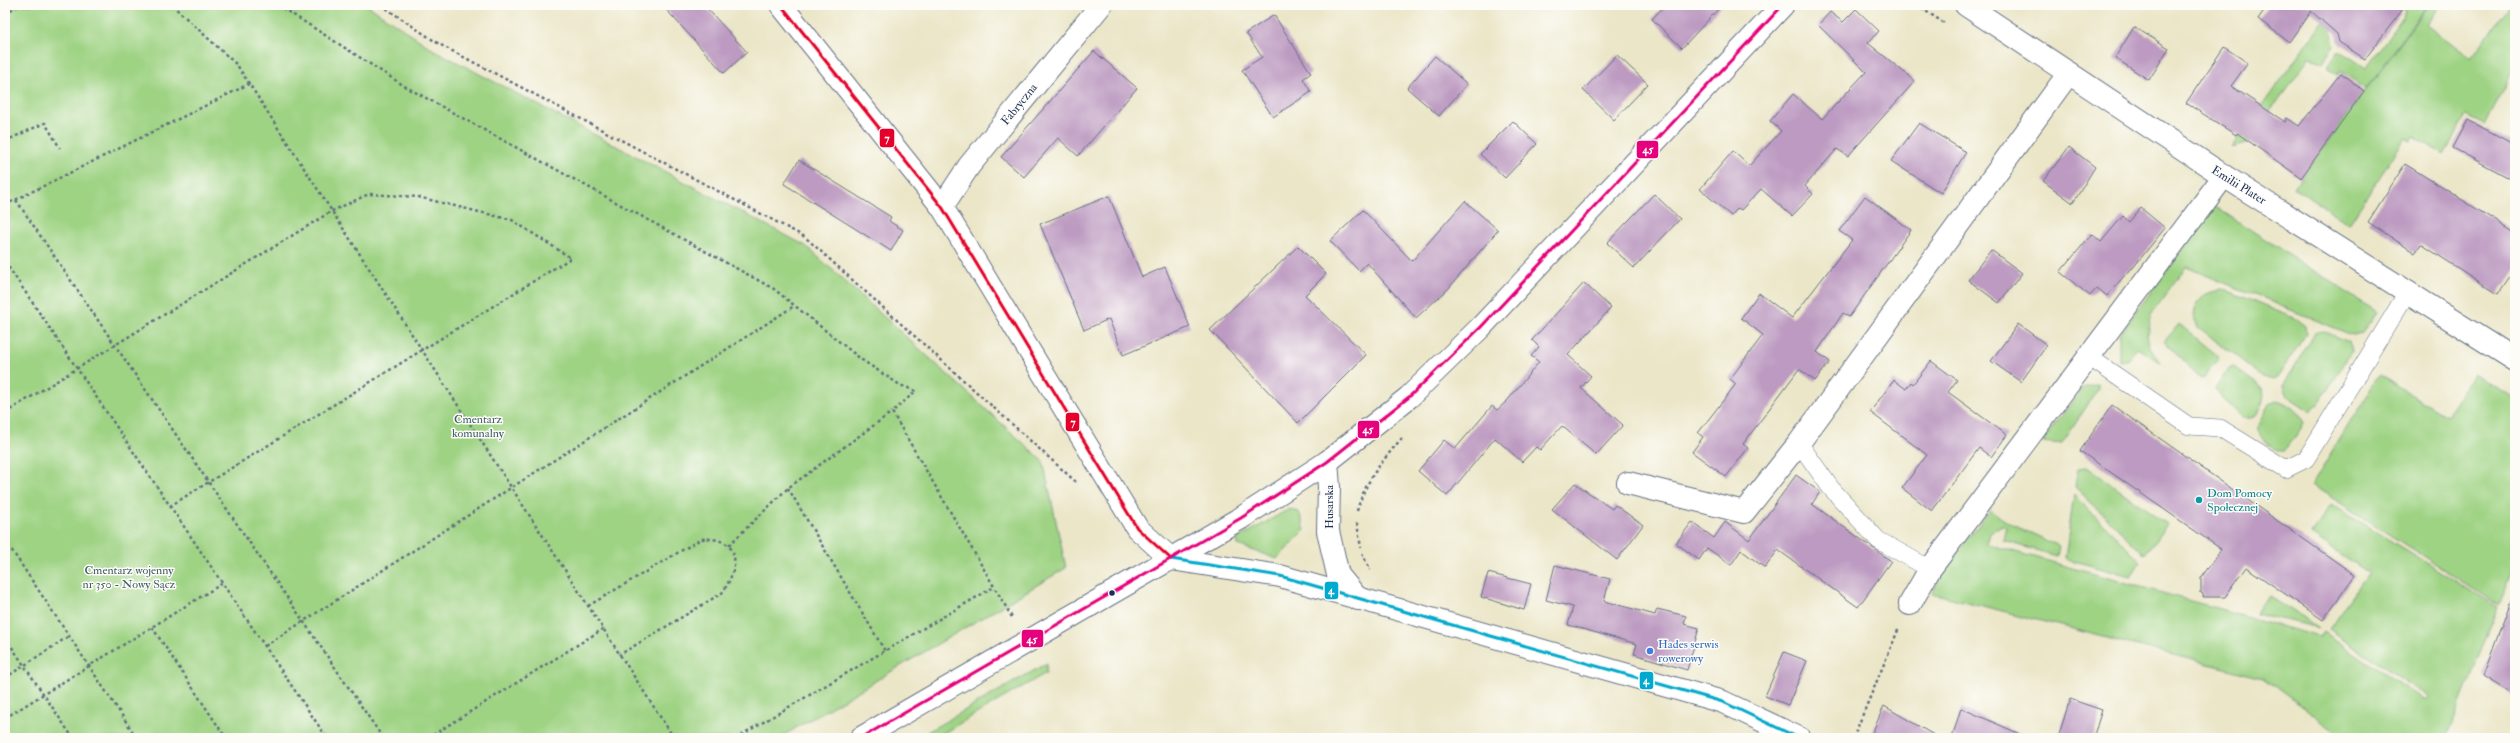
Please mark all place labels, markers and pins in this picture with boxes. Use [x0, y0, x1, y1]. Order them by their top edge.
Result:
place label: Dom Pomocy Społecznej [2207, 486, 2273, 515]
marker: Dom Pomocy Społecznej [2194, 495, 2204, 505]
unlabelled marker [1107, 588, 1117, 598]
place label: Hades serwis rowerowy [1658, 637, 1719, 666]
marker: Hades serwis rowerowy [1645, 646, 1655, 656]

